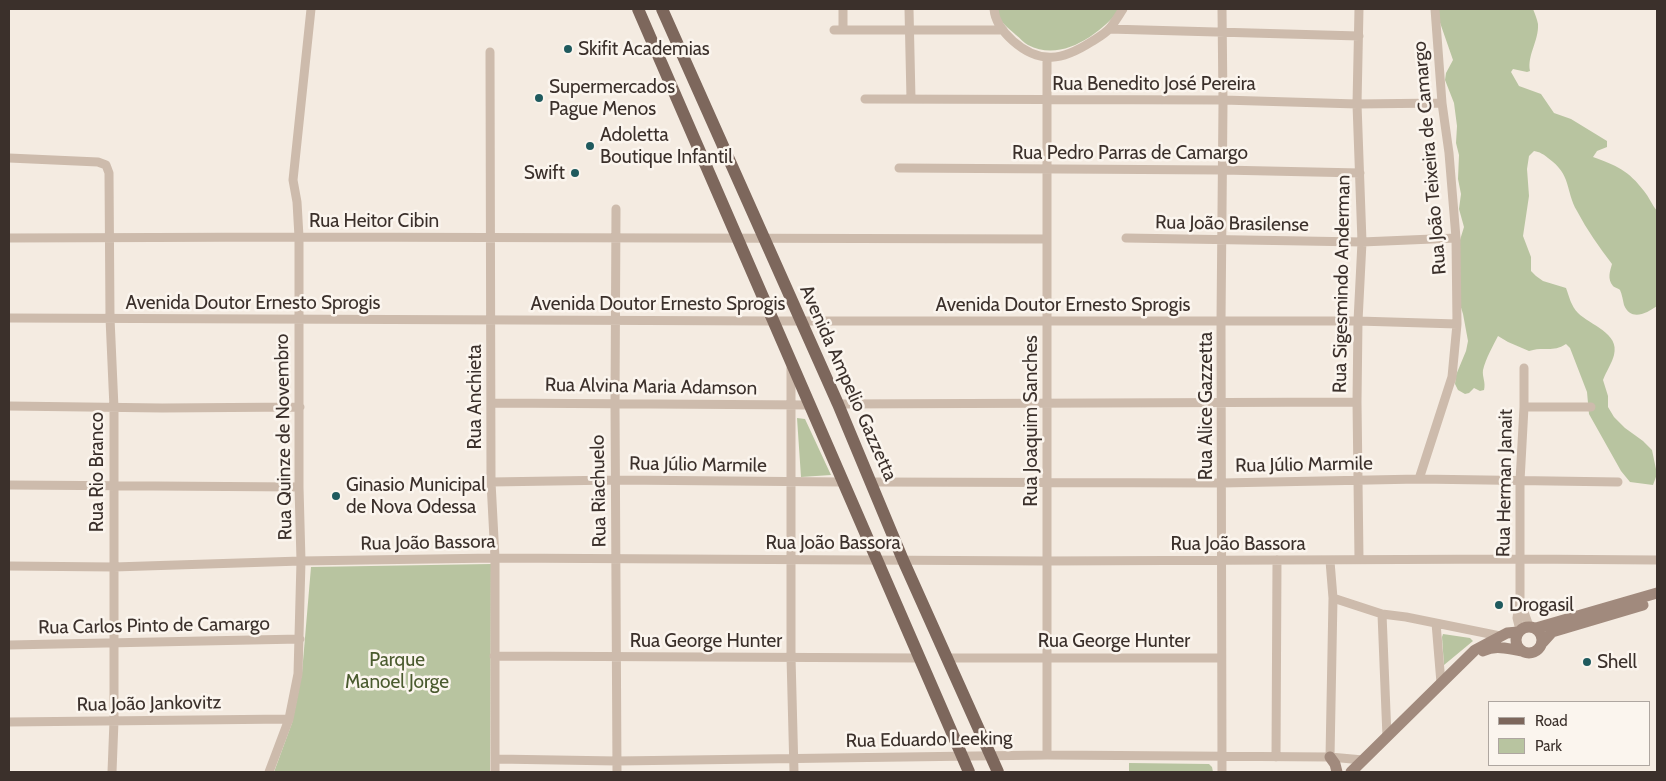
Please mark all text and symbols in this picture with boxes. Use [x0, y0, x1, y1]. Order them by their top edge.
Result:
place label: Skifit Academias [578, 38, 710, 60]
street label: Rua João Teixeira de Camargo [1408, 40, 1452, 276]
marker: Skifit Academias [562, 43, 574, 55]
street label: Rua Benedito José Pereira [1052, 73, 1256, 95]
place label: Supermercados Pague Menos [549, 76, 675, 120]
marker: Supermercados Pague Menos [533, 92, 545, 104]
place label: Adoletta Boutique Infantil [600, 124, 733, 168]
marker: Adoletta Boutique Infantil [584, 140, 596, 152]
street label: Rua Pedro Parras de Camargo [1012, 142, 1248, 164]
place label: Swift [524, 162, 565, 184]
marker: Swift [569, 167, 581, 179]
street label: Rua Sigesmindo Anderman [1329, 175, 1355, 393]
street label: Rua Heitor Cibin [309, 210, 439, 232]
street label: Rua João Brasilense [1155, 211, 1309, 237]
street label: Avenida Ampelio Gazzetta [795, 282, 901, 484]
street label: Avenida Doutor Ernesto Sprogis [126, 292, 380, 314]
street label: Avenida Doutor Ernesto Sprogis [531, 293, 785, 315]
street label: Avenida Doutor Ernesto Sprogis [936, 294, 1190, 316]
street label: Rua Alice Gazzetta [1195, 332, 1217, 480]
street label: Rua Quinze de Novembro [271, 333, 297, 541]
street label: Rua Joaquim Sanches [1020, 335, 1042, 507]
street label: Rua Anchieta [464, 344, 486, 450]
street label: Rua Alvina Maria Adamson [545, 374, 757, 400]
street label: Rua Herman Janait [1492, 409, 1518, 557]
street label: Rua Rio Branco [86, 412, 108, 532]
street label: Rua Riachuelo [587, 435, 611, 547]
street label: Rua Júlio Marmile [629, 452, 767, 478]
street label: Rua Júlio Marmile [1235, 452, 1373, 478]
place label: Ginasio Municipal de Nova Odessa [346, 474, 486, 518]
marker: Ginasio Municipal de Nova Odessa [330, 490, 342, 502]
street label: Rua João Bassora [360, 530, 496, 556]
street label: Rua João Bassora [765, 532, 901, 554]
street label: Rua João Bassora [1170, 533, 1306, 555]
place label: Drogasil [1509, 594, 1574, 616]
marker: Drogasil [1493, 599, 1505, 611]
street label: Rua Carlos Pinto de Camargo [38, 613, 270, 639]
street label: Rua George Hunter [630, 630, 782, 652]
street label: Rua George Hunter [1038, 630, 1190, 652]
park label: Parque Manoel Jorge [345, 649, 449, 693]
place label: Shell [1597, 651, 1637, 673]
marker: Shell [1581, 656, 1593, 668]
street label: Rua João Jankovitz [76, 691, 222, 717]
legend [1488, 701, 1651, 766]
text: Road [1535, 712, 1568, 730]
street label: Rua Eduardo Leeking [845, 727, 1013, 753]
text: Park [1535, 737, 1562, 755]

